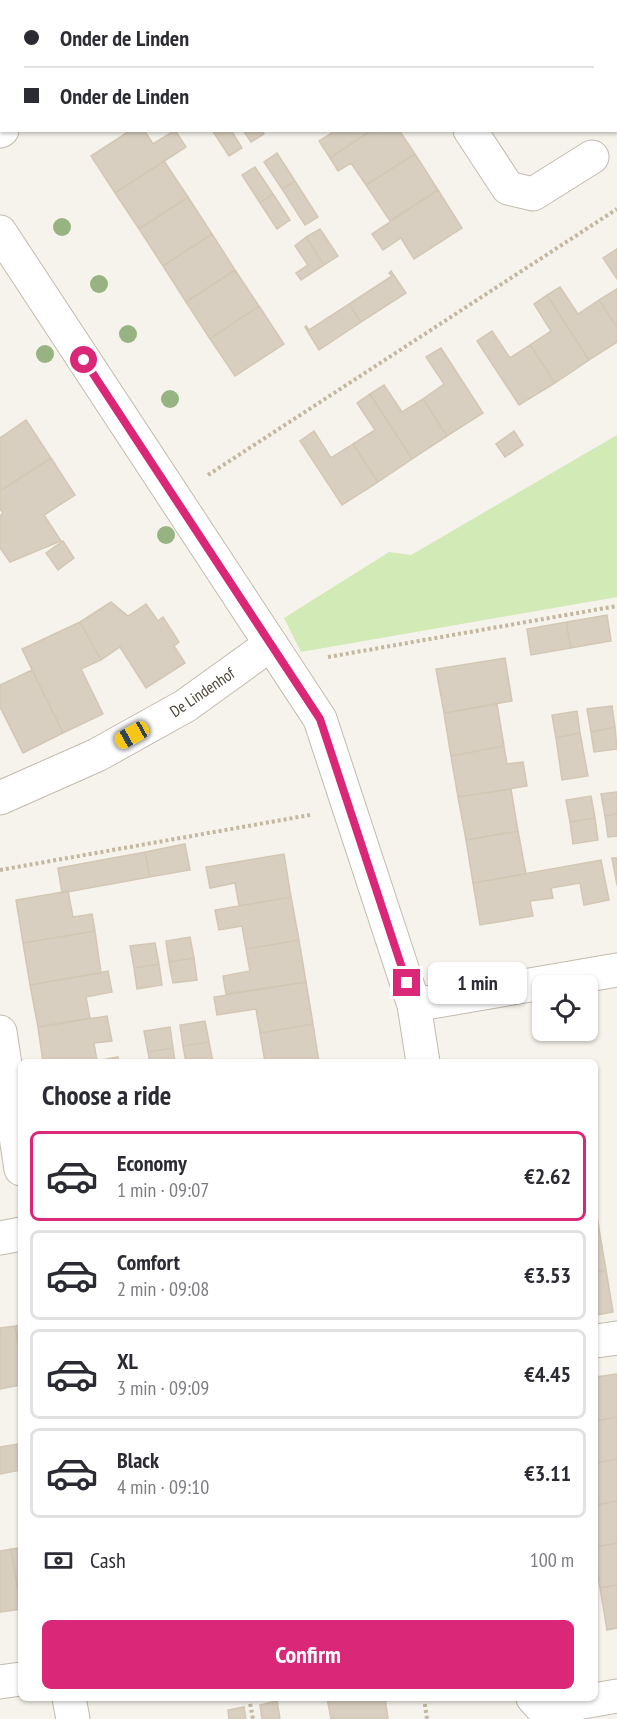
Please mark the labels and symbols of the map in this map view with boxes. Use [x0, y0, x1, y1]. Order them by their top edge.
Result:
route start [70, 346, 97, 373]
street label: De Lindenhof [166, 663, 239, 721]
car [112, 718, 152, 752]
callout: 1 min [428, 962, 527, 1004]
route end [393, 969, 420, 996]

